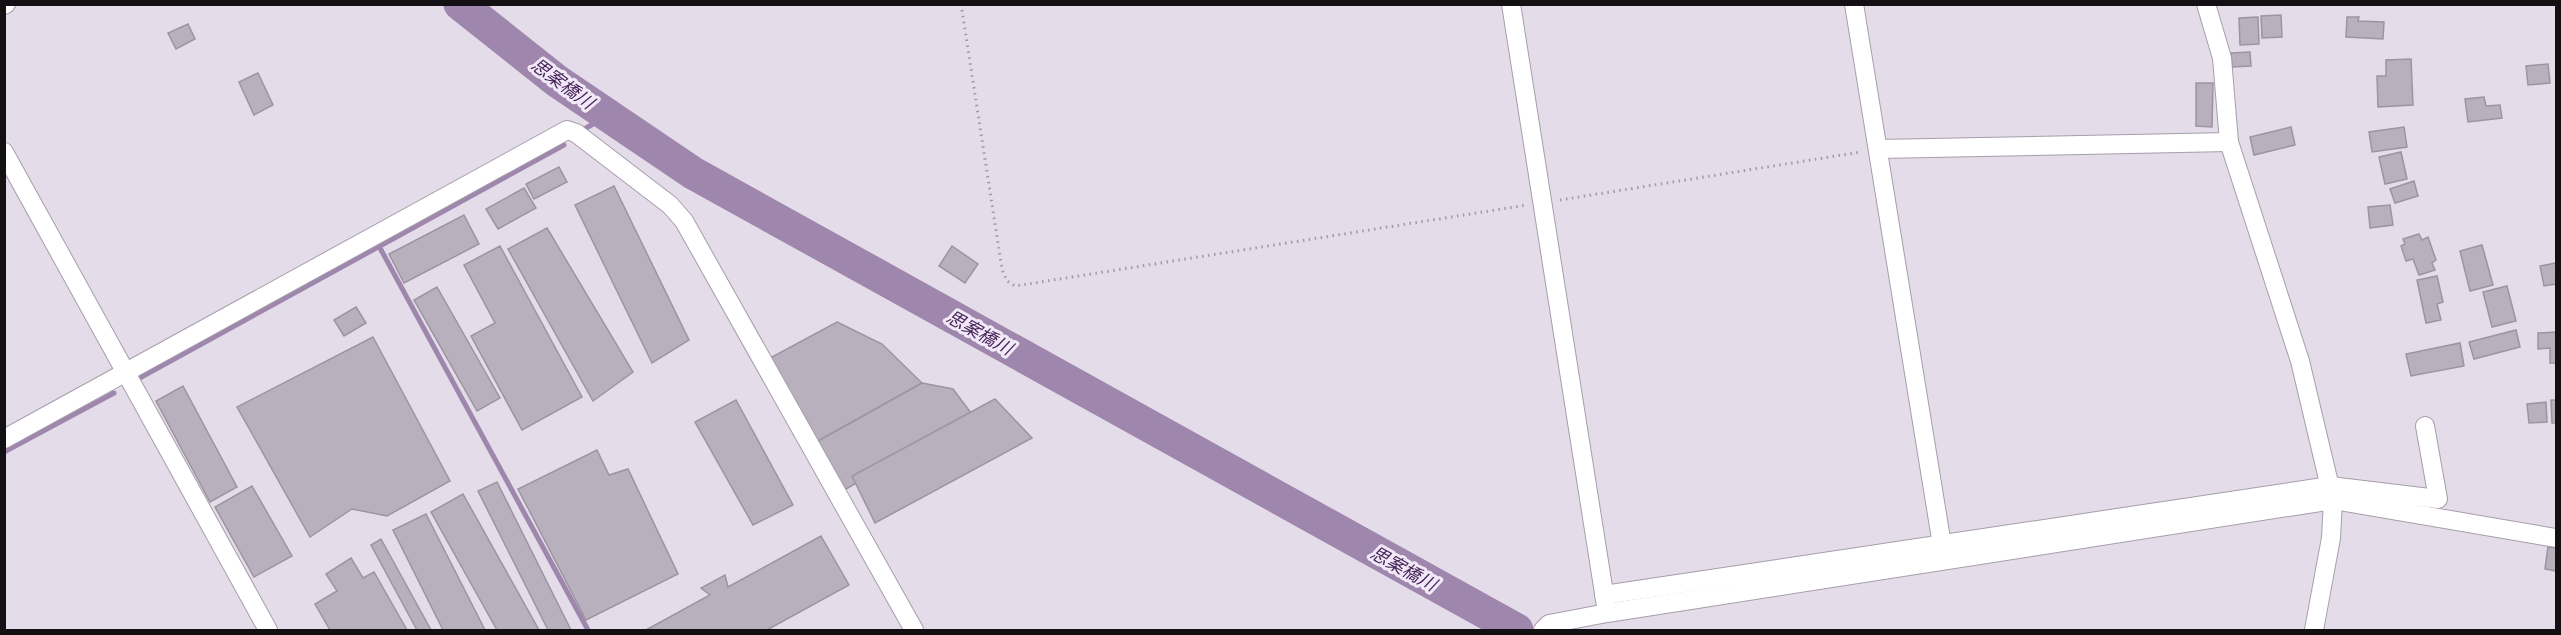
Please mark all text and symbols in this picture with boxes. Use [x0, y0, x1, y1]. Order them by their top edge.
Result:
water label: 思案橋川 [527, 52, 601, 115]
water label: 思案橋川 [943, 304, 1019, 361]
water label: 思案橋川 [1367, 540, 1443, 597]

